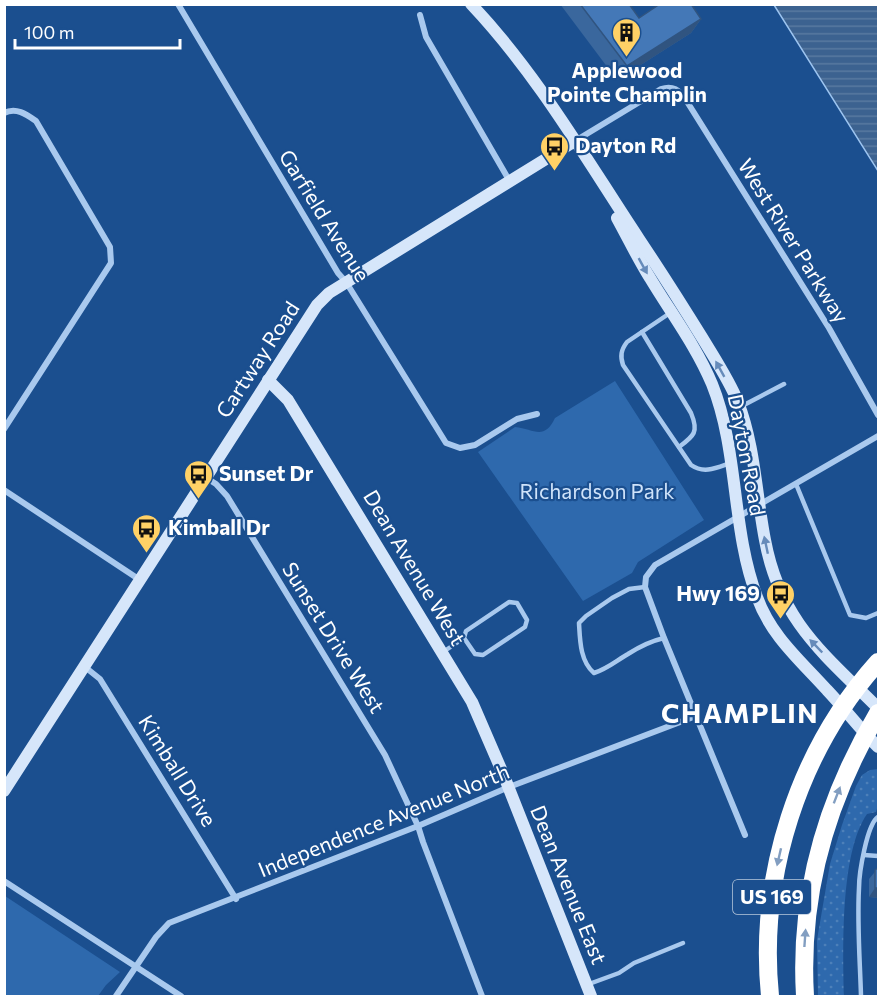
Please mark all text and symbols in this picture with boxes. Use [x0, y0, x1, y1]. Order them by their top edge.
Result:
scale bar [15, 12, 180, 50]
building icon: Applewood Pointe Champlin [611, 16, 643, 58]
text: 100 m [24, 21, 74, 43]
place label: Applewood Pointe Champlin [547, 57, 707, 106]
bus stop icon: Dayton Rd [538, 130, 570, 172]
place label: Dayton Rd [575, 132, 676, 157]
street label: Garfield Avenue [275, 145, 376, 286]
street label: West River Parkway [734, 154, 855, 327]
one-way arrow [638, 258, 648, 275]
street label: Cartway Road [210, 296, 304, 422]
one-way arrow [716, 360, 726, 377]
street label: Dayton Road [723, 392, 771, 518]
bus stop icon: Sunset Dr [182, 458, 214, 500]
place label: Sunset Dr [219, 460, 314, 485]
park label: Richardson Park [519, 478, 675, 503]
street label: Dean Avenue West [359, 485, 472, 649]
bus stop icon: Kimball Dr [131, 512, 163, 554]
place label: Kimball Dr [168, 514, 270, 539]
one-way arrow [761, 535, 770, 554]
street label: Sunset Drive West [278, 557, 391, 717]
bus stop icon: Hwy 169 [765, 578, 797, 620]
place label: Hwy 169 [676, 580, 760, 605]
one-way arrow [809, 638, 823, 653]
district label: CHAMPLIN [661, 696, 819, 729]
street label: Kimball Drive [134, 710, 222, 831]
street label: Independence Avenue North [254, 758, 513, 882]
one-way arrow [832, 785, 842, 803]
street label: Dean Avenue East [526, 801, 613, 968]
one-way arrow [773, 848, 783, 866]
road number: US 169 [733, 880, 811, 914]
one-way arrow [800, 929, 810, 948]

